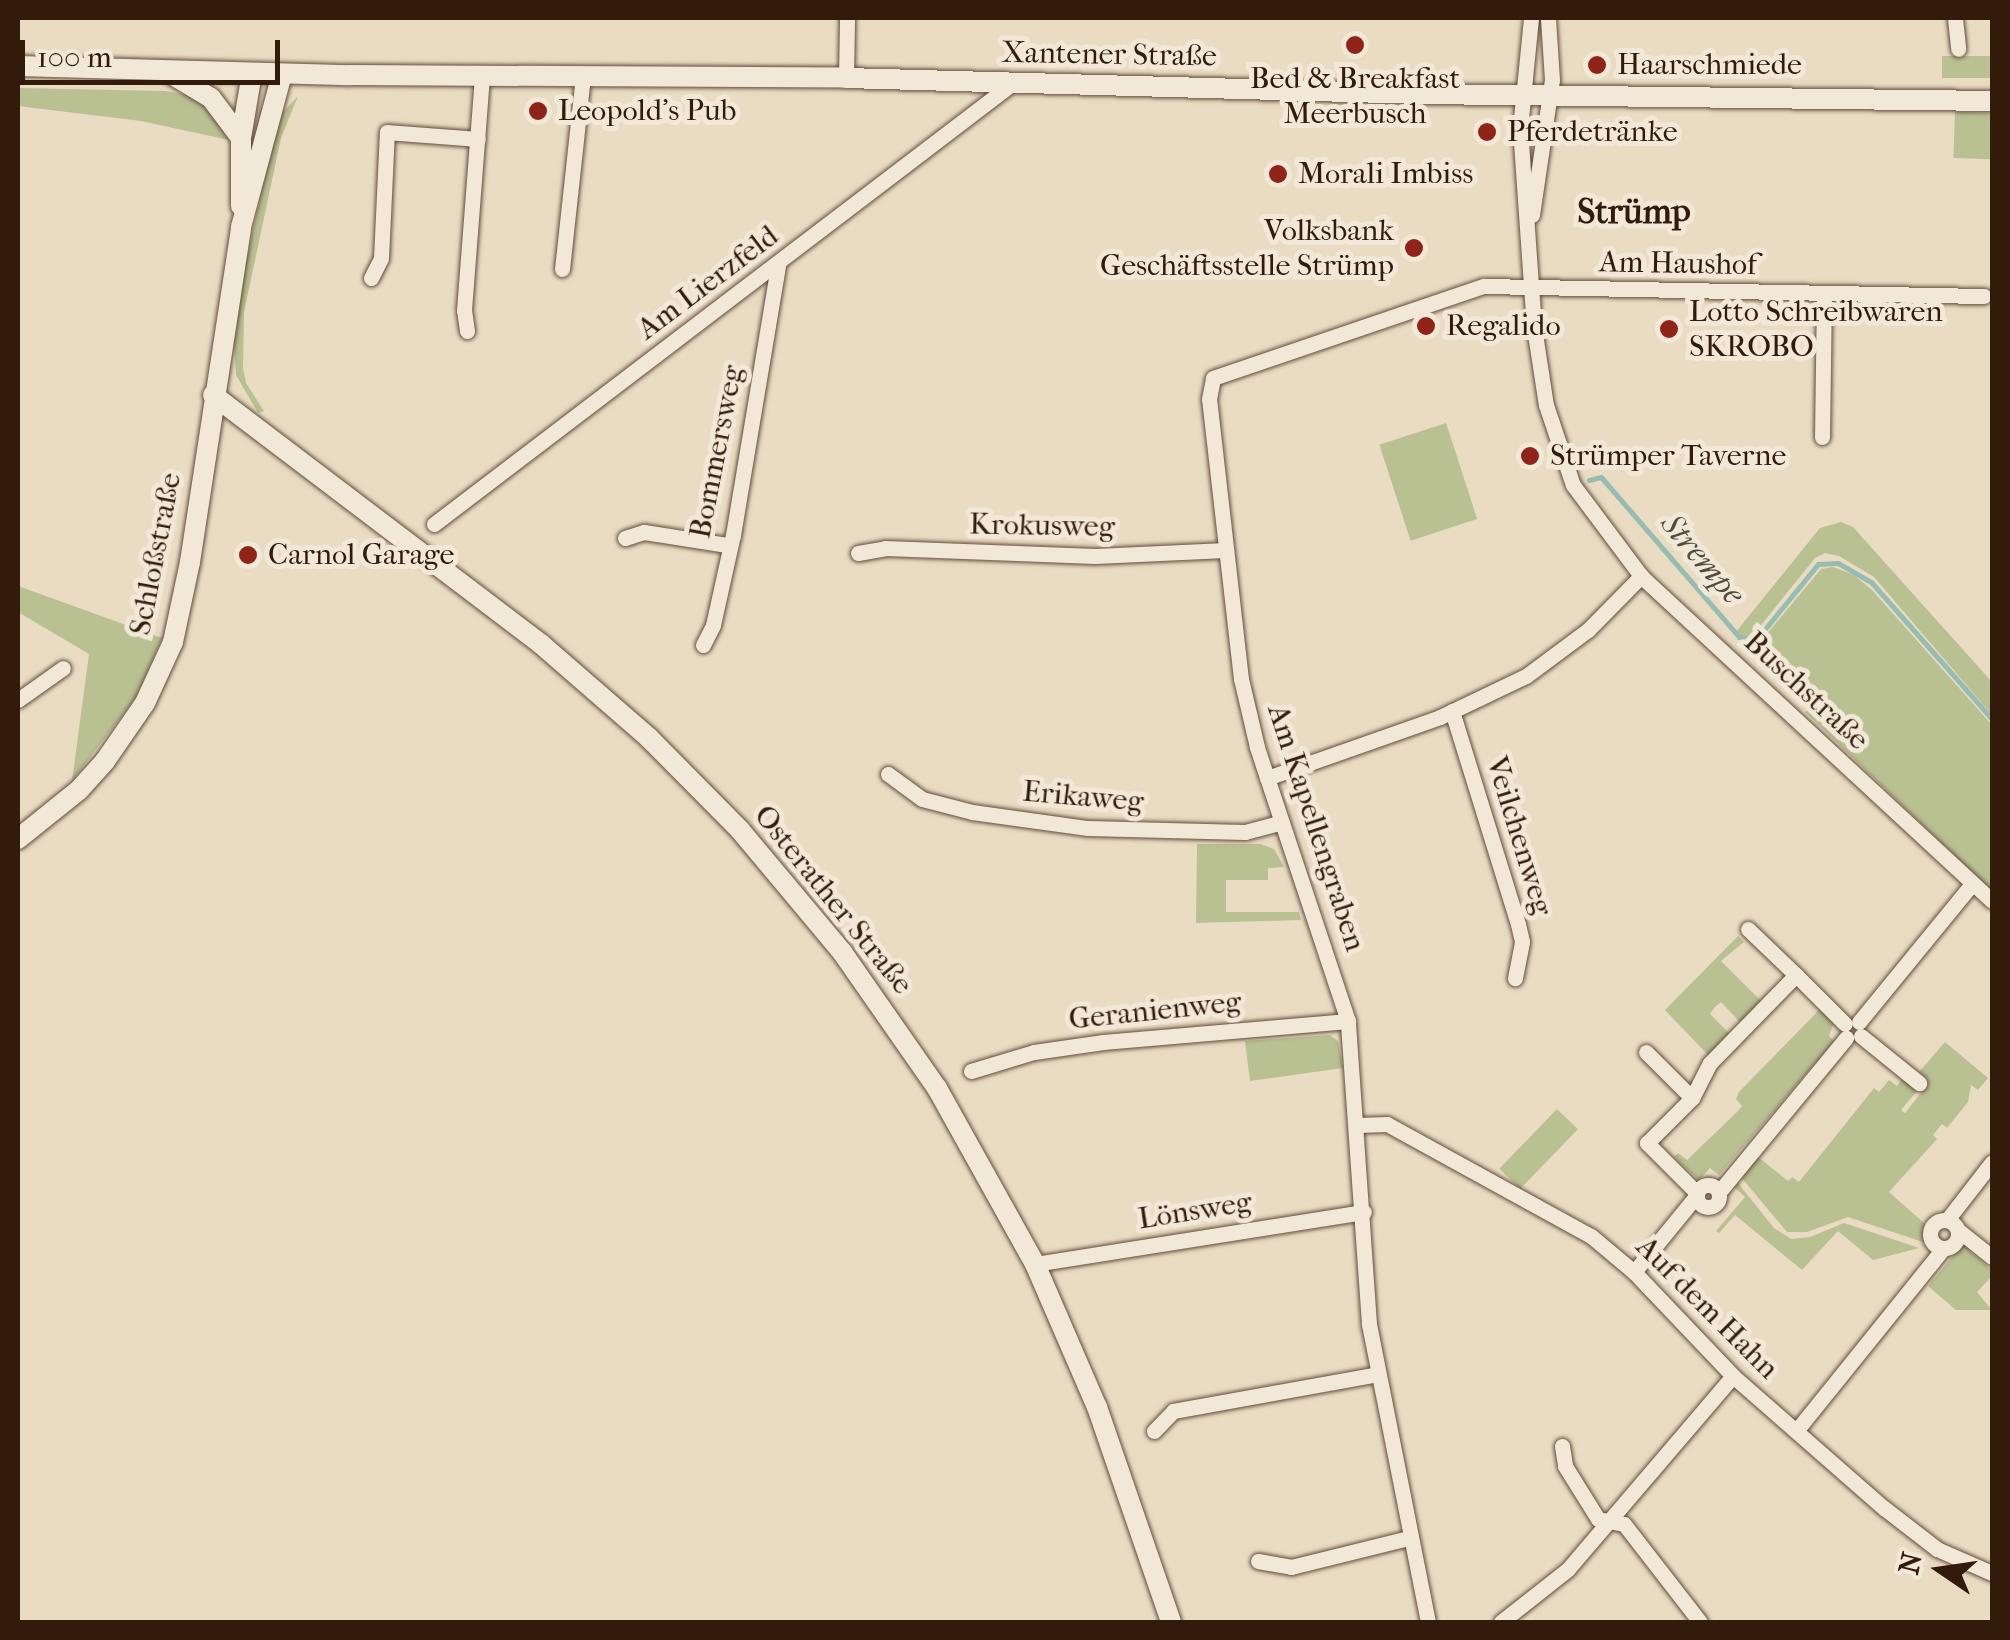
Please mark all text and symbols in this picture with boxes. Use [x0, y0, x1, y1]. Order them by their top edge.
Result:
scale bar [25, 20, 285, 82]
marker: Bed & Breakfast Meerbusch [1344, 34, 1366, 56]
street label: Xantener Straße [1001, 35, 1217, 75]
text: 100 m [37, 40, 112, 75]
place label: Haarschmiede [1617, 47, 1802, 83]
marker: Haarschmiede [1586, 54, 1608, 76]
place label: Bed & Breakfast Meerbusch [1250, 61, 1460, 132]
place label: Leopold's Pub [558, 93, 736, 129]
marker: Leopold's Pub [527, 100, 549, 122]
place label: Pferdetränke [1507, 114, 1678, 150]
marker: Pferdetränke [1476, 121, 1498, 143]
place label: Morali Imbiss [1298, 156, 1473, 192]
marker: Morali Imbiss [1267, 163, 1289, 185]
district label: Strümp [1577, 191, 1691, 233]
place label: Volksbank Geschäftsstelle Strümp [1100, 213, 1394, 284]
street label: Am Lierzfeld [630, 218, 786, 348]
marker: Volksbank Geschäftsstelle Strümp [1403, 237, 1425, 259]
street label: Am Haushof [1599, 245, 1757, 283]
place label: Lotto Schreibwaren SKROBO [1689, 294, 1943, 364]
place label: Regalido [1446, 308, 1561, 344]
marker: Regalido [1415, 315, 1437, 337]
marker: Lotto Schreibwaren SKROBO [1658, 318, 1680, 340]
street label: Bommersweg [683, 362, 751, 542]
place label: Strümper Taverne [1550, 438, 1786, 474]
marker: Strümper Taverne [1519, 445, 1541, 467]
street label: Schloßstraße [123, 470, 189, 638]
water label: Strempe [1652, 506, 1752, 612]
street label: Krokusweg [969, 507, 1115, 545]
place label: Carnol Garage [268, 537, 454, 573]
marker: Carnol Garage [237, 544, 259, 566]
street label: Buschstraße [1736, 624, 1876, 758]
street label: Am Kapellengraben [1259, 700, 1373, 956]
street label: Veilchenweg [1478, 752, 1560, 920]
street label: Erikaweg [1021, 774, 1145, 820]
street label: Osterather Straße [746, 798, 920, 1002]
street label: Geranienweg [1067, 984, 1243, 1038]
street label: Lönsweg [1136, 1184, 1254, 1238]
street label: Auf dem Hahn [1628, 1229, 1786, 1387]
north arrow [1890, 1520, 1990, 1620]
text: N [1892, 1549, 1929, 1577]

